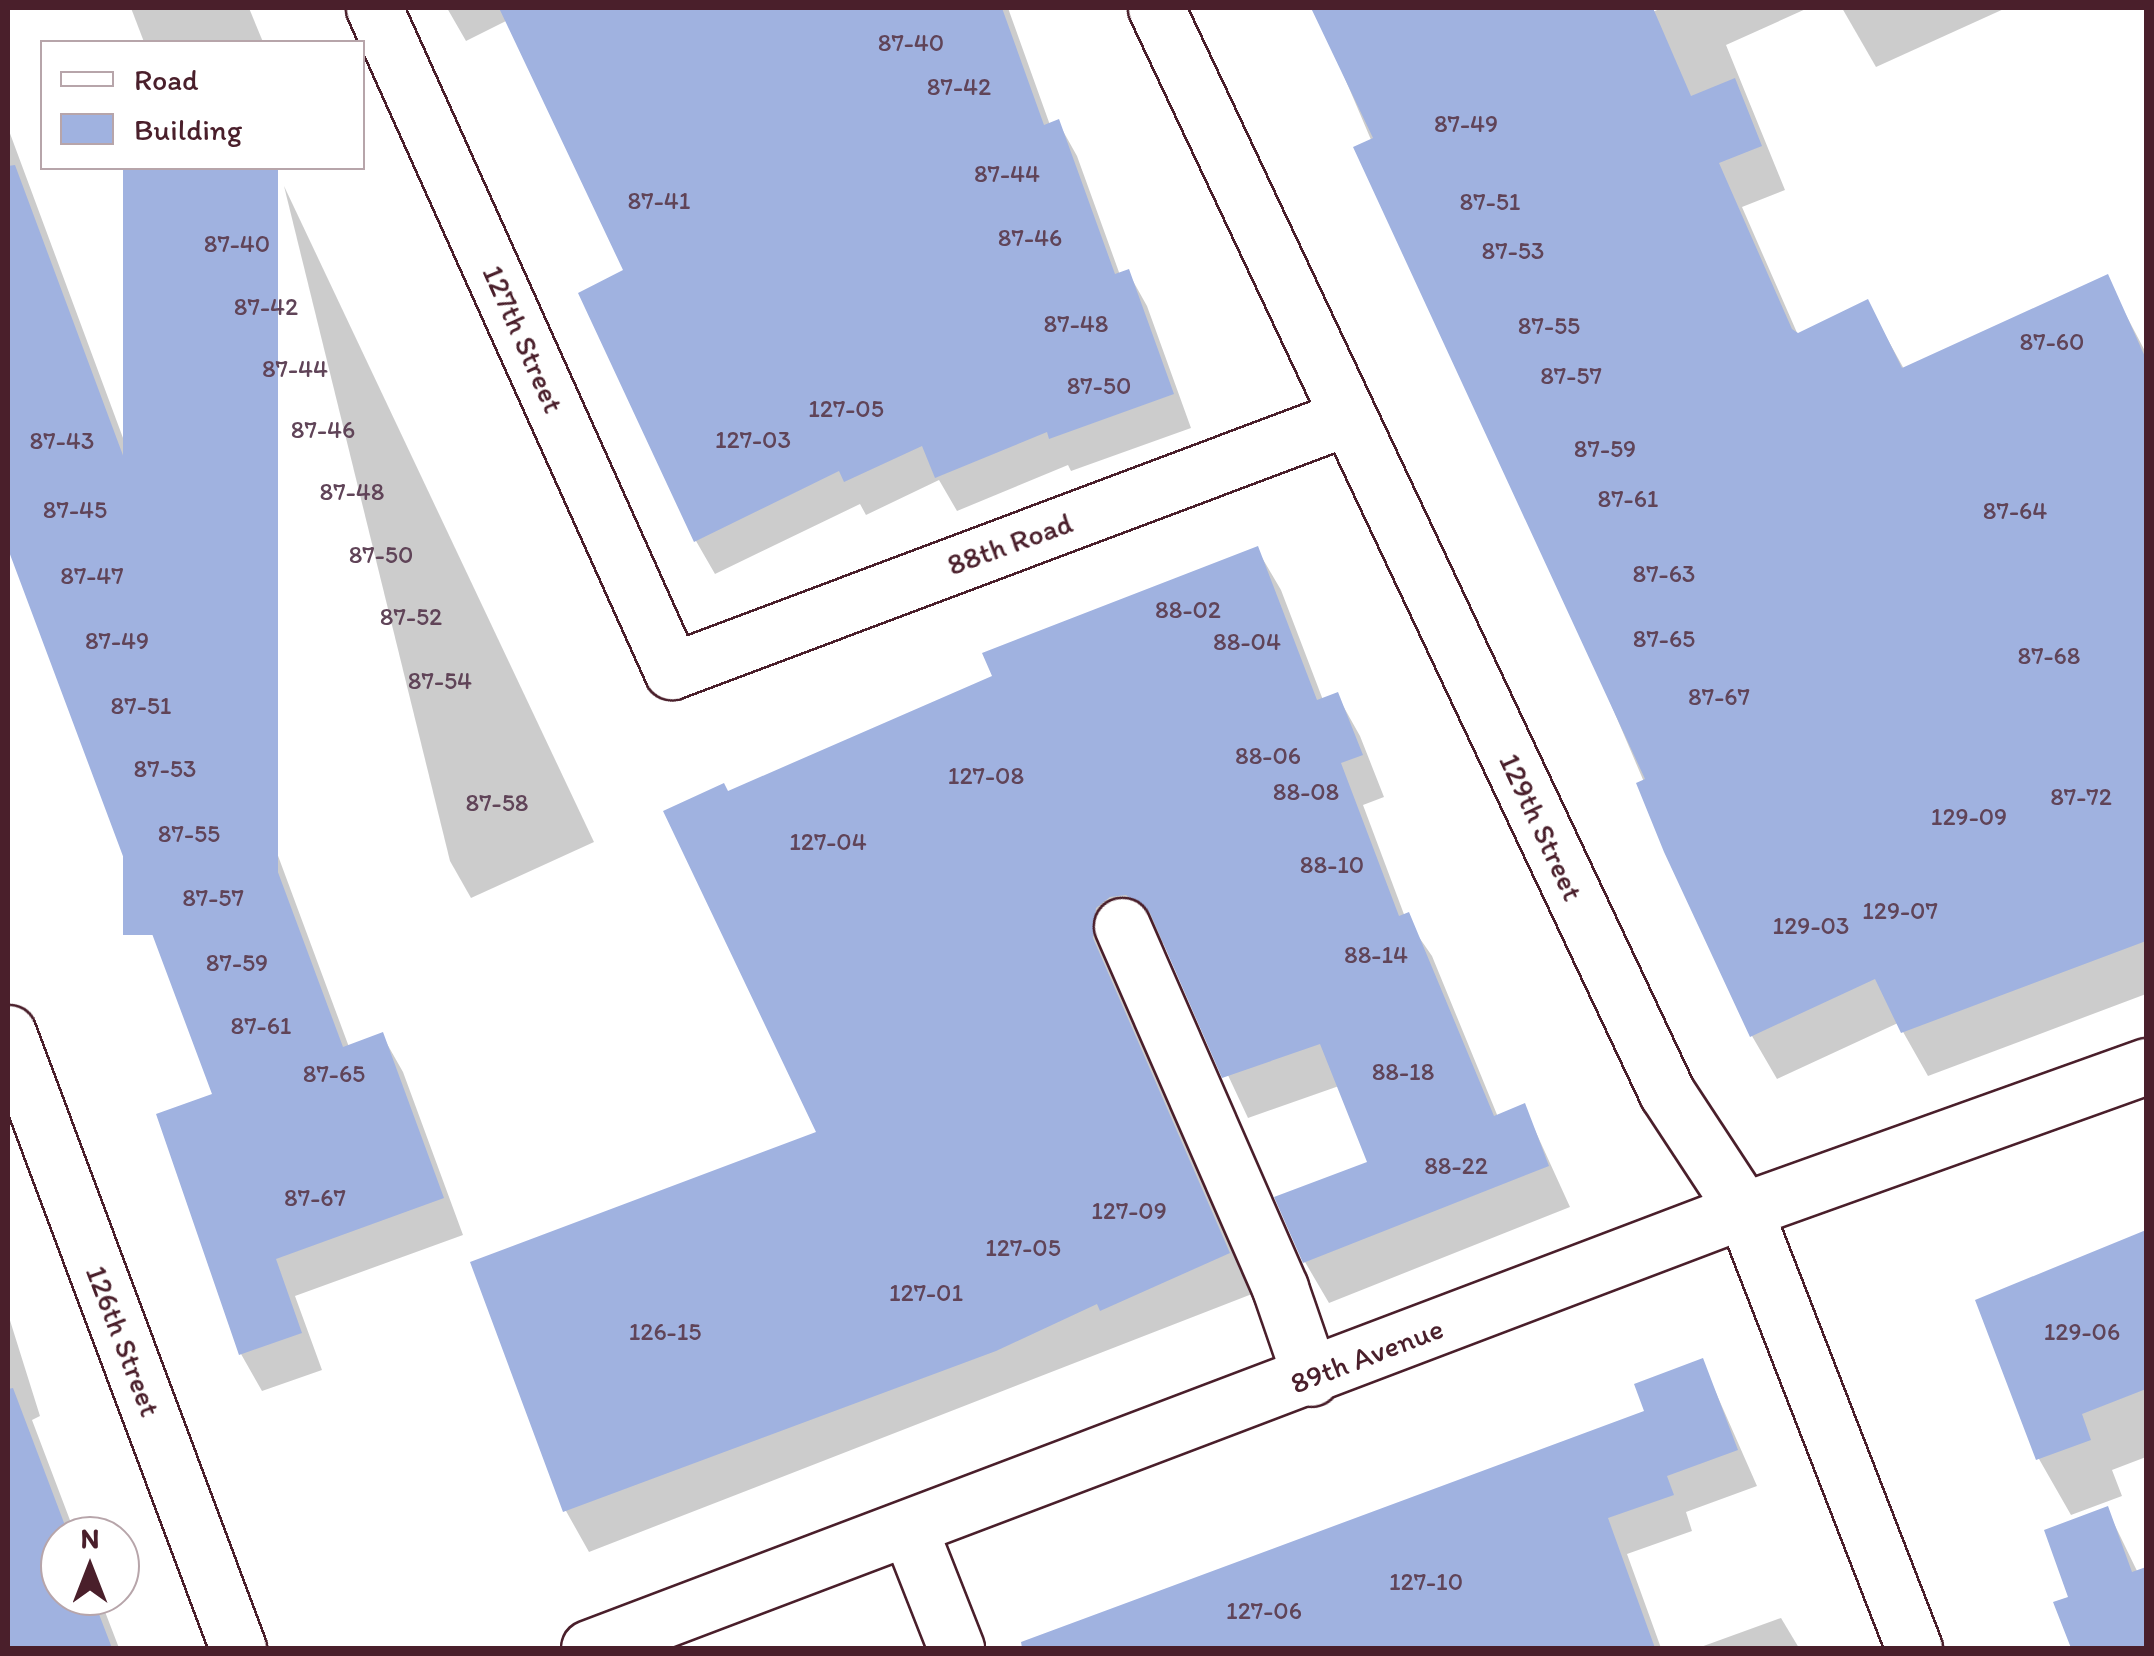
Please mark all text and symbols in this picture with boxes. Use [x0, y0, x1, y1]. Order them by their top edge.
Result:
house number: 87-40 [878, 27, 944, 57]
legend [40, 40, 365, 170]
text: Road [134, 61, 199, 98]
house number: 87-42 [927, 71, 991, 101]
house number: 87-49 [1434, 108, 1498, 138]
text: Building [134, 111, 242, 148]
house number: 87-44 [974, 158, 1040, 188]
house number: 87-41 [628, 185, 690, 215]
house number: 87-51 [1460, 186, 1520, 216]
house number: 87-46 [998, 222, 1062, 252]
house number: 87-40 [204, 228, 270, 258]
house number: 87-53 [1482, 235, 1544, 265]
street label: 127th Street [475, 260, 571, 418]
house number: 87-42 [234, 291, 298, 321]
house number: 87-48 [1044, 308, 1108, 338]
house number: 87-55 [1518, 310, 1580, 340]
house number: 87-60 [2020, 326, 2084, 356]
house number: 87-44 [262, 353, 328, 383]
house number: 87-57 [1540, 360, 1602, 390]
house number: 87-50 [1067, 370, 1131, 400]
house number: 127-05 [808, 393, 884, 423]
house number: 87-46 [291, 414, 355, 444]
house number: 127-03 [715, 424, 791, 454]
house number: 87-43 [30, 425, 94, 455]
house number: 87-59 [1574, 433, 1636, 463]
house number: 87-48 [320, 476, 384, 506]
house number: 87-61 [1598, 483, 1658, 513]
house number: 87-45 [43, 494, 107, 524]
house number: 87-64 [1983, 495, 2047, 525]
street label: 88th Road [942, 505, 1078, 583]
house number: 87-50 [349, 539, 413, 569]
house number: 87-63 [1633, 558, 1695, 588]
house number: 87-47 [60, 560, 124, 590]
house number: 88-02 [1155, 594, 1221, 624]
house number: 87-52 [380, 601, 442, 631]
house number: 87-65 [1633, 623, 1695, 653]
house number: 87-49 [85, 625, 149, 655]
house number: 88-04 [1213, 626, 1281, 656]
house number: 87-68 [2017, 640, 2081, 670]
house number: 87-54 [408, 665, 472, 695]
house number: 87-67 [1688, 681, 1750, 711]
house number: 87-51 [111, 690, 171, 720]
house number: 88-06 [1235, 740, 1301, 770]
street label: 129th Street [1491, 748, 1591, 906]
house number: 87-53 [134, 753, 196, 783]
house number: 127-08 [948, 760, 1024, 790]
house number: 88-08 [1273, 776, 1339, 806]
house number: 87-72 [2050, 781, 2112, 811]
house number: 87-58 [466, 787, 528, 817]
house number: 129-09 [1931, 801, 2007, 831]
house number: 87-55 [158, 818, 220, 848]
house number: 127-04 [789, 826, 867, 856]
house number: 88-10 [1300, 849, 1364, 879]
house number: 87-57 [182, 882, 244, 912]
house number: 129-07 [1862, 895, 1938, 925]
house number: 129-03 [1773, 910, 1849, 940]
house number: 88-14 [1344, 939, 1408, 969]
house number: 87-59 [206, 947, 268, 977]
house number: 87-61 [231, 1010, 291, 1040]
house number: 88-18 [1372, 1056, 1434, 1086]
house number: 87-65 [303, 1058, 365, 1088]
house number: 88-22 [1424, 1150, 1488, 1180]
house number: 87-67 [284, 1182, 346, 1212]
house number: 127-09 [1091, 1195, 1167, 1225]
house number: 127-05 [985, 1232, 1061, 1262]
street label: 126th Street [78, 1261, 168, 1421]
house number: 127-01 [889, 1277, 963, 1307]
street label: 89th Avenue [1286, 1311, 1448, 1401]
house number: 126-15 [629, 1316, 701, 1346]
house number: 129-06 [2044, 1316, 2120, 1346]
north arrow [40, 1516, 140, 1616]
text: N [81, 1521, 99, 1555]
house number: 127-10 [1389, 1566, 1463, 1596]
house number: 127-06 [1226, 1595, 1302, 1625]

